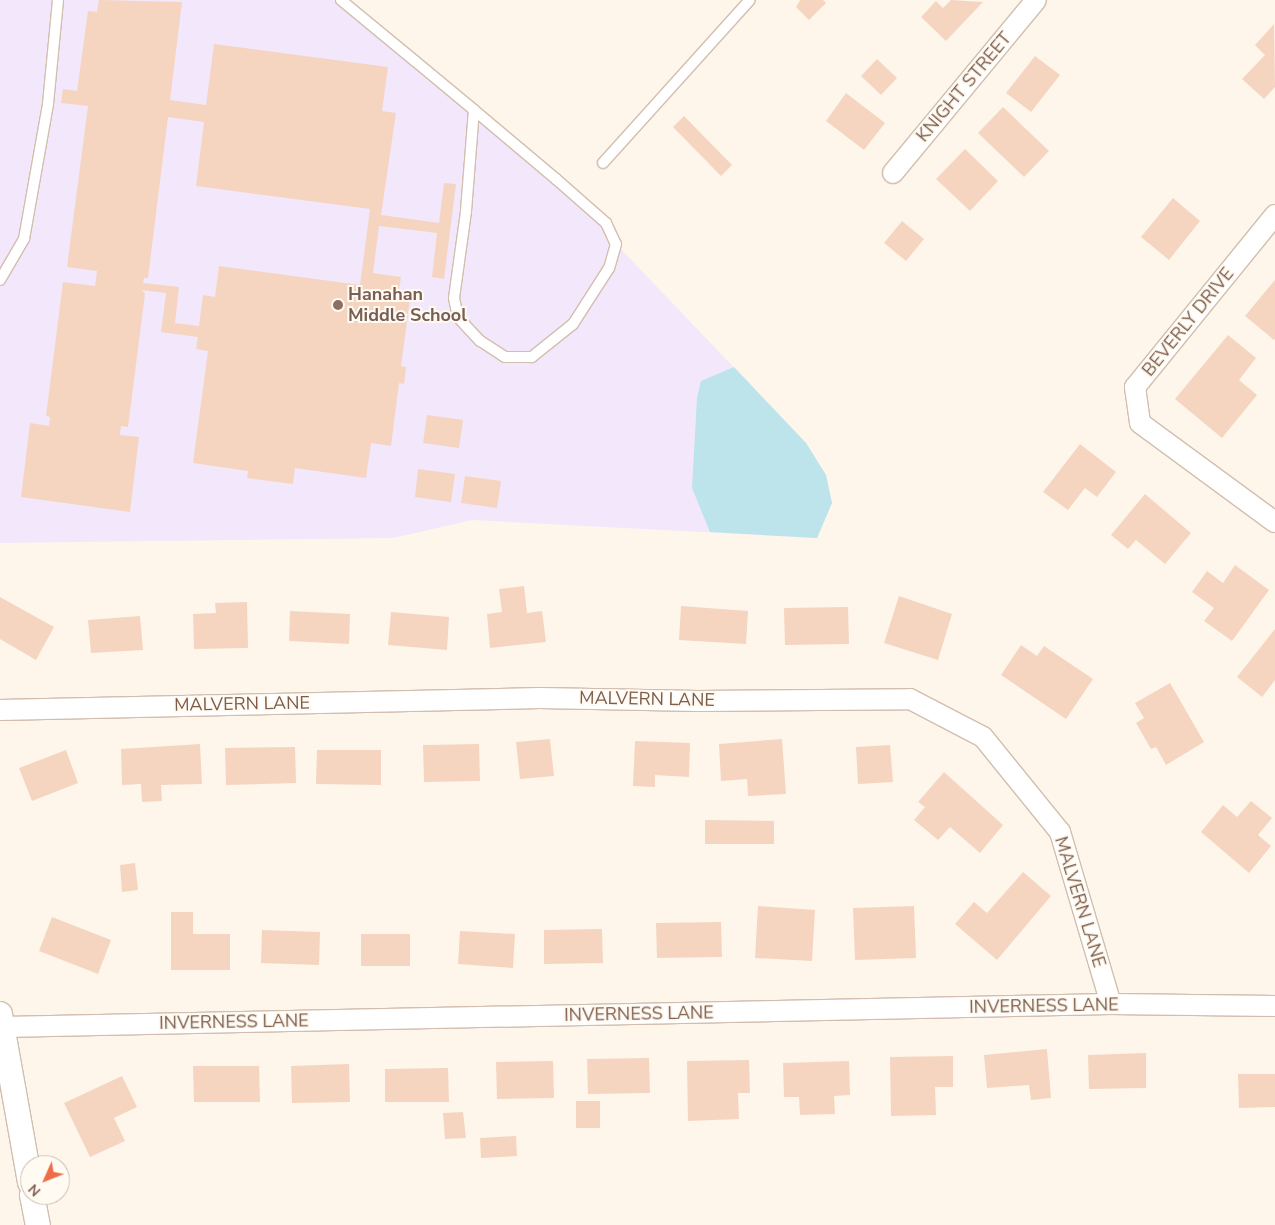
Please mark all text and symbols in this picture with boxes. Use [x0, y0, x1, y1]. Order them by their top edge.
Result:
street label: KNIGHT STREET [912, 28, 1016, 146]
street label: BEVERLY DRIVE [1138, 263, 1238, 381]
place label: Hanahan Middle School [348, 284, 467, 326]
marker: Hanahan Middle School [332, 299, 344, 311]
street label: MALVERN LANE [579, 687, 715, 711]
street label: MALVERN LANE [174, 692, 310, 716]
street label: MALVERN LANE [1050, 834, 1110, 970]
street label: INVERNESS LANE [969, 994, 1119, 1018]
street label: INVERNESS LANE [564, 1002, 714, 1026]
street label: INVERNESS LANE [159, 1010, 309, 1034]
north arrow [20, 1155, 70, 1205]
text: N [24, 1180, 45, 1200]

